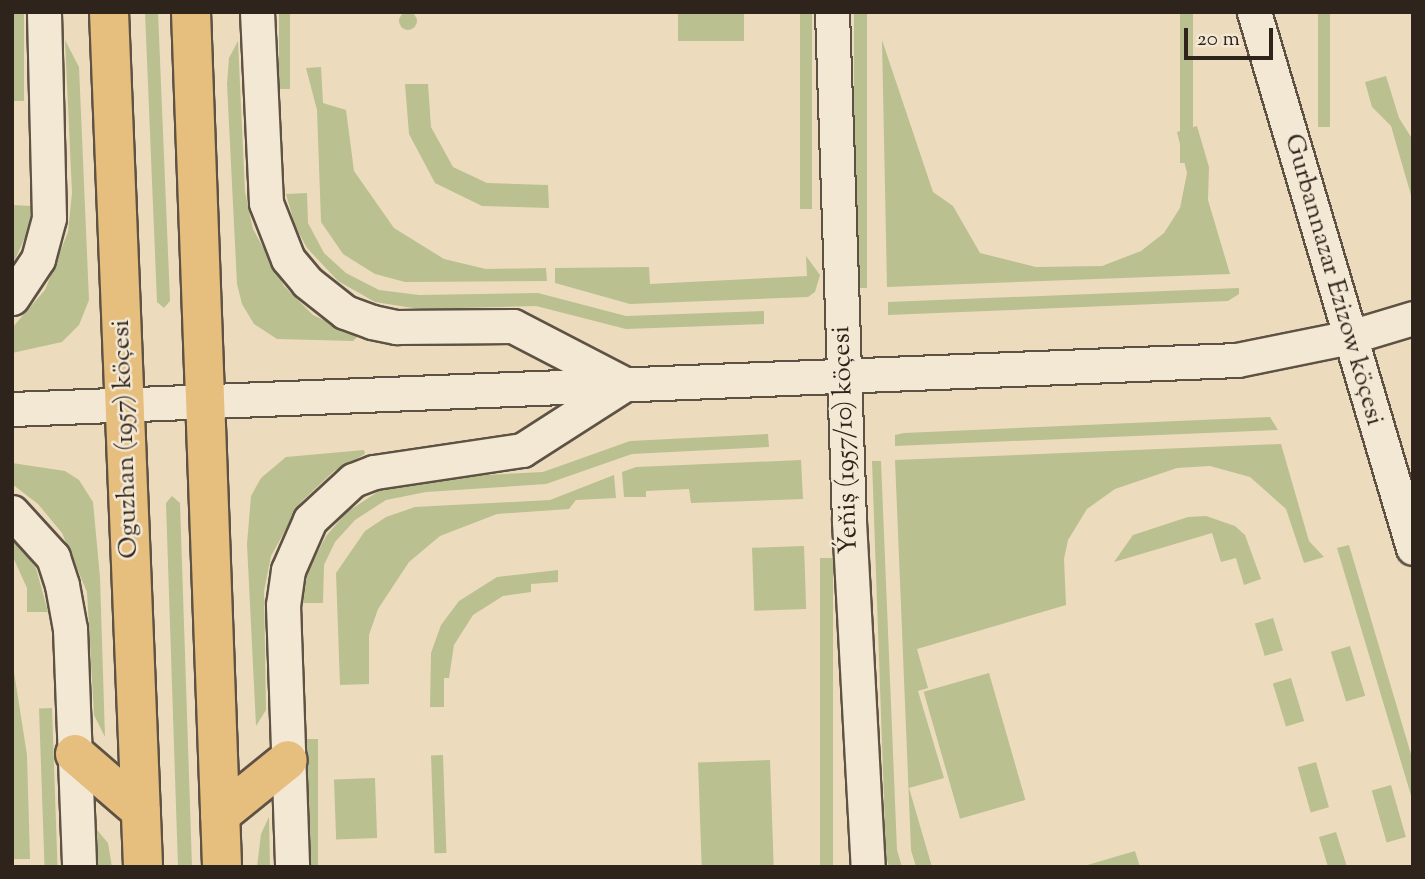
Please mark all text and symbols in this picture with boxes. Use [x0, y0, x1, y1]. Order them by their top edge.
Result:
scale bar [1187, 14, 1276, 58]
text: 20 m [1197, 25, 1240, 55]
street label: Gurbannazar Ezizow köçesi [1276, 131, 1390, 429]
street label: Oguzhan (1957) köçesi [106, 319, 146, 559]
street label: Ýeňiş (1957/10) köçesi [826, 325, 866, 555]

